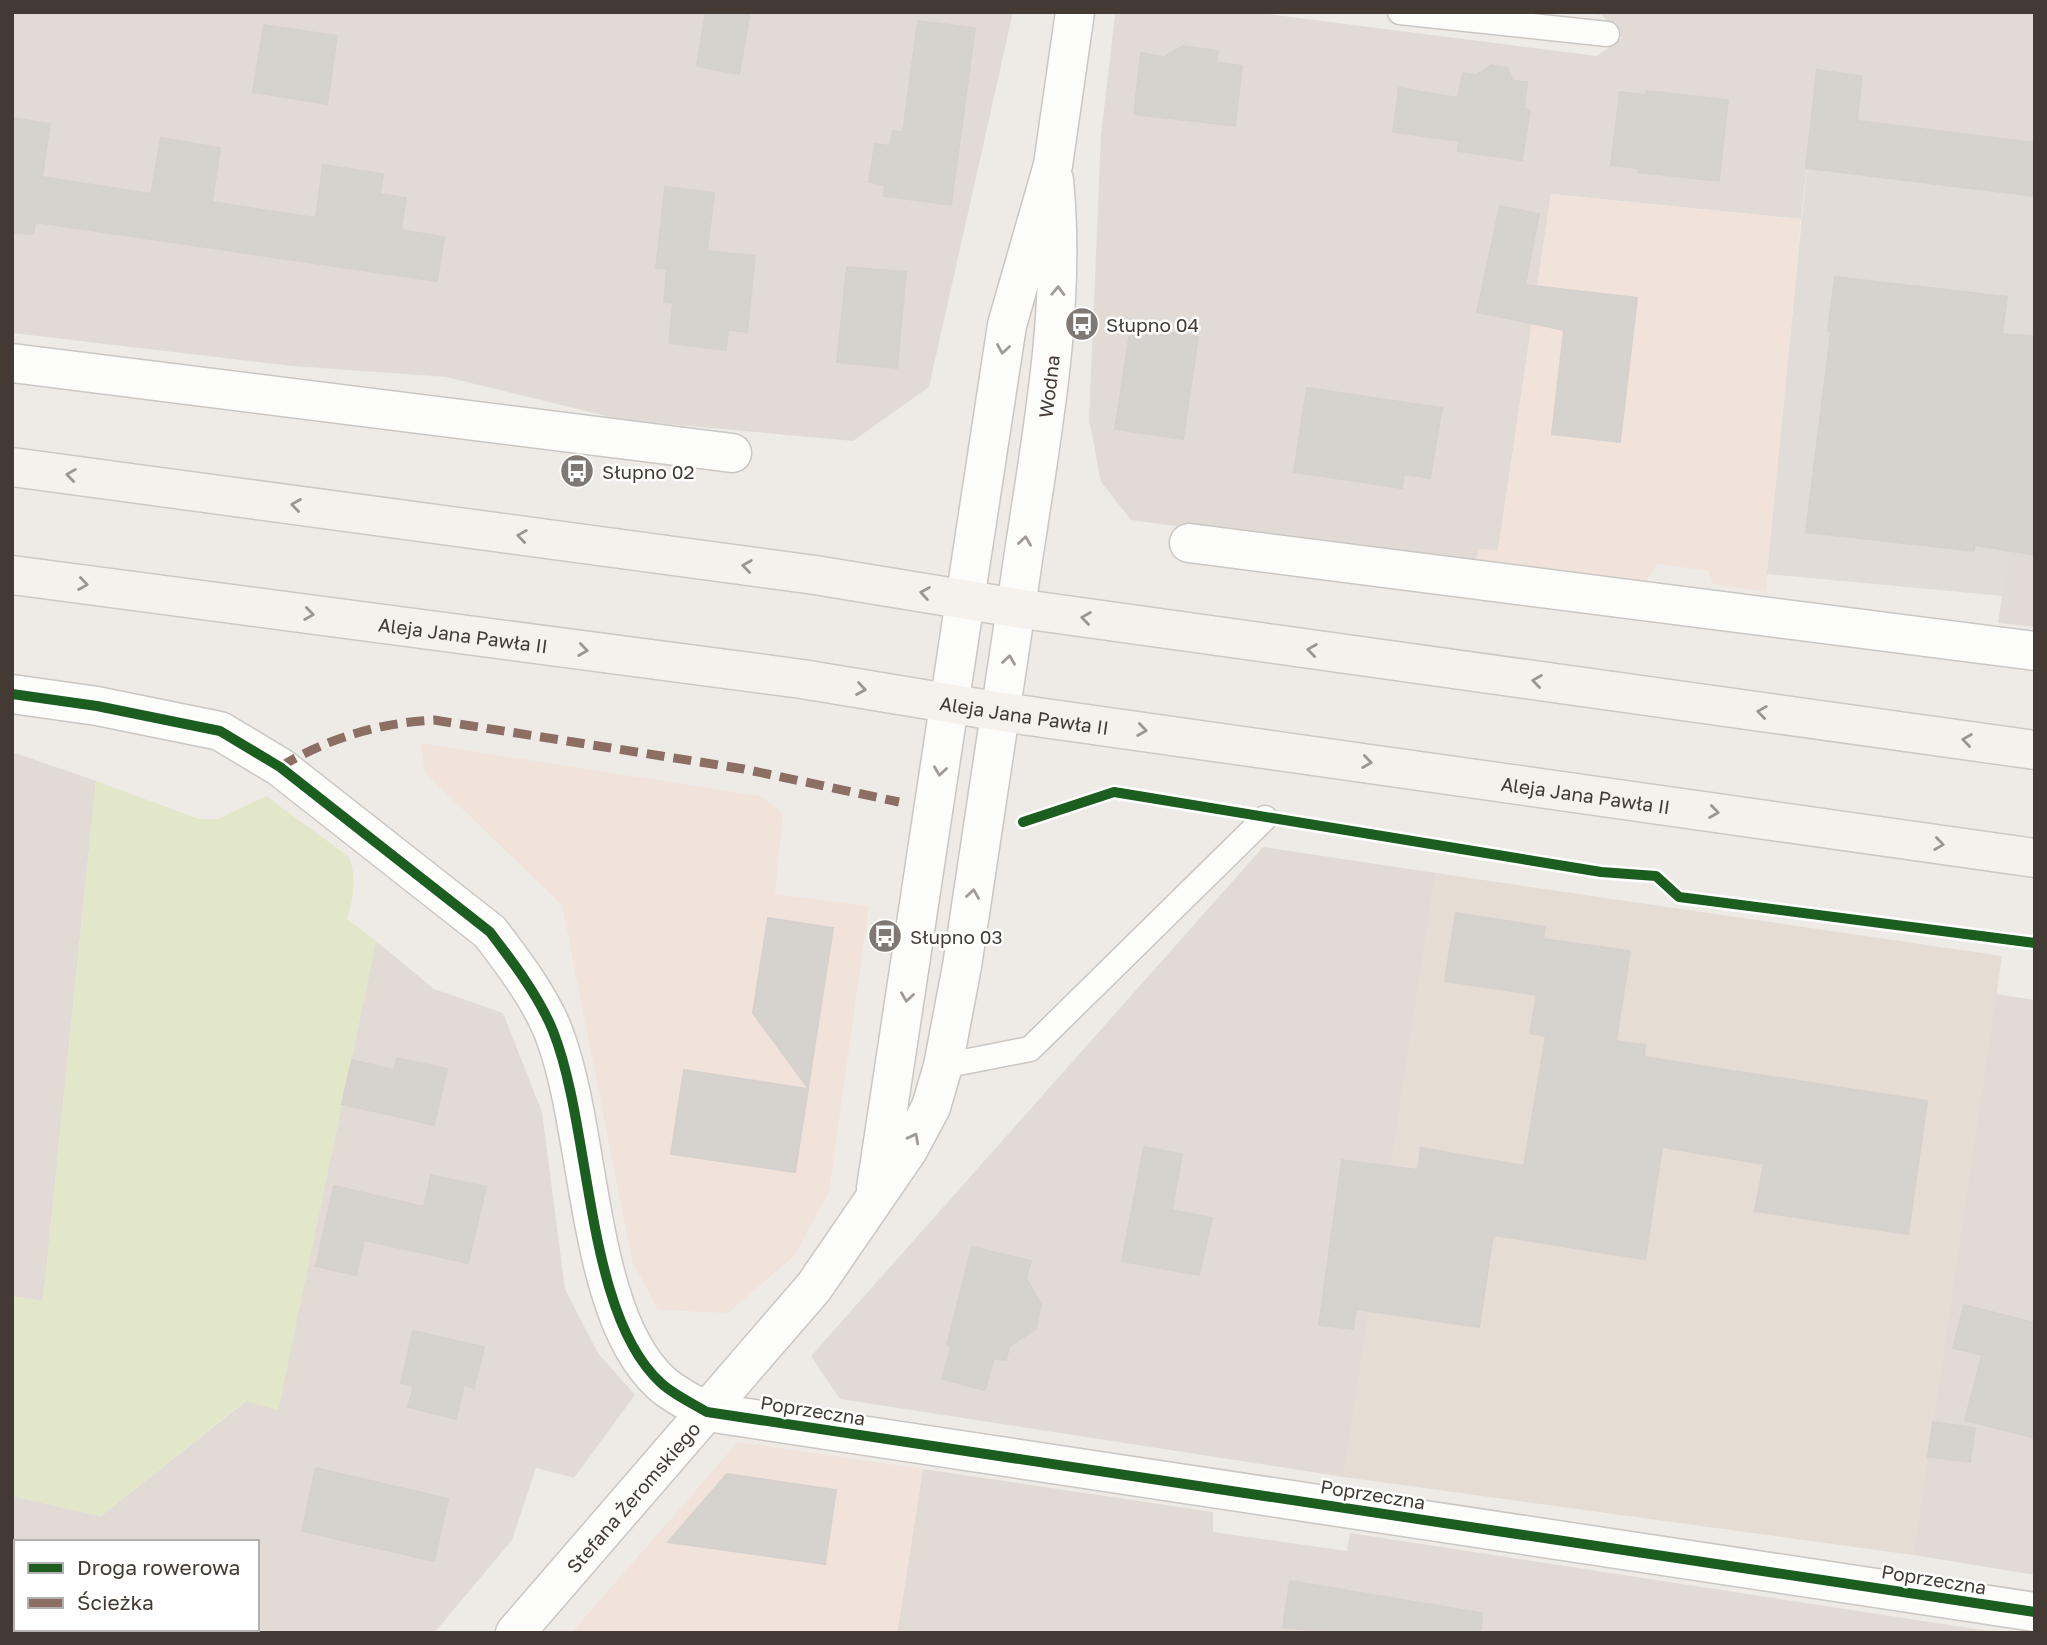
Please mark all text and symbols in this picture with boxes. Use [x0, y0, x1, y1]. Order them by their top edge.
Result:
one-way arrow [1051, 285, 1066, 296]
bus stop icon: Słupno 04 [1063, 305, 1101, 343]
place label: Słupno 04 [1106, 313, 1199, 336]
one-way arrow [996, 343, 1011, 355]
street label: Wodna [1033, 354, 1063, 419]
bus stop icon: Słupno 02 [558, 452, 596, 490]
place label: Słupno 02 [602, 460, 694, 483]
one-way arrow [65, 468, 77, 483]
one-way arrow [290, 498, 302, 513]
one-way arrow [516, 529, 528, 544]
one-way arrow [1018, 535, 1033, 547]
one-way arrow [741, 558, 753, 573]
one-way arrow [77, 577, 89, 592]
one-way arrow [919, 586, 931, 601]
one-way arrow [303, 606, 314, 621]
one-way arrow [1081, 611, 1092, 626]
street label: Aleja Jana Pawła II [377, 612, 549, 657]
one-way arrow [1306, 642, 1318, 657]
one-way arrow [577, 643, 589, 658]
one-way arrow [1001, 654, 1016, 666]
one-way arrow [1531, 674, 1543, 689]
one-way arrow [855, 681, 867, 696]
street label: Aleja Jana Pawła II [938, 690, 1110, 738]
one-way arrow [1757, 705, 1768, 720]
one-way arrow [1136, 723, 1148, 738]
one-way arrow [1961, 733, 1973, 748]
one-way arrow [1361, 755, 1373, 770]
one-way arrow [932, 766, 947, 777]
street label: Aleja Jana Pawła II [1500, 771, 1672, 818]
one-way arrow [1708, 804, 1720, 819]
one-way arrow [1933, 836, 1945, 851]
one-way arrow [965, 888, 980, 900]
bus stop icon: Słupno 03 [866, 917, 904, 955]
place label: Słupno 03 [910, 925, 1003, 948]
one-way arrow [900, 991, 915, 1002]
one-way arrow [906, 1133, 920, 1145]
street label: Poprzeczna [759, 1390, 867, 1430]
street label: Stefana Żeromskiego [561, 1417, 704, 1577]
street label: Poprzeczna [1319, 1474, 1427, 1514]
legend [14, 1540, 259, 1631]
text: Droga rowerowa [77, 1554, 240, 1580]
street label: Poprzeczna [1880, 1559, 1988, 1599]
text: Ścieżka [77, 1589, 154, 1615]

